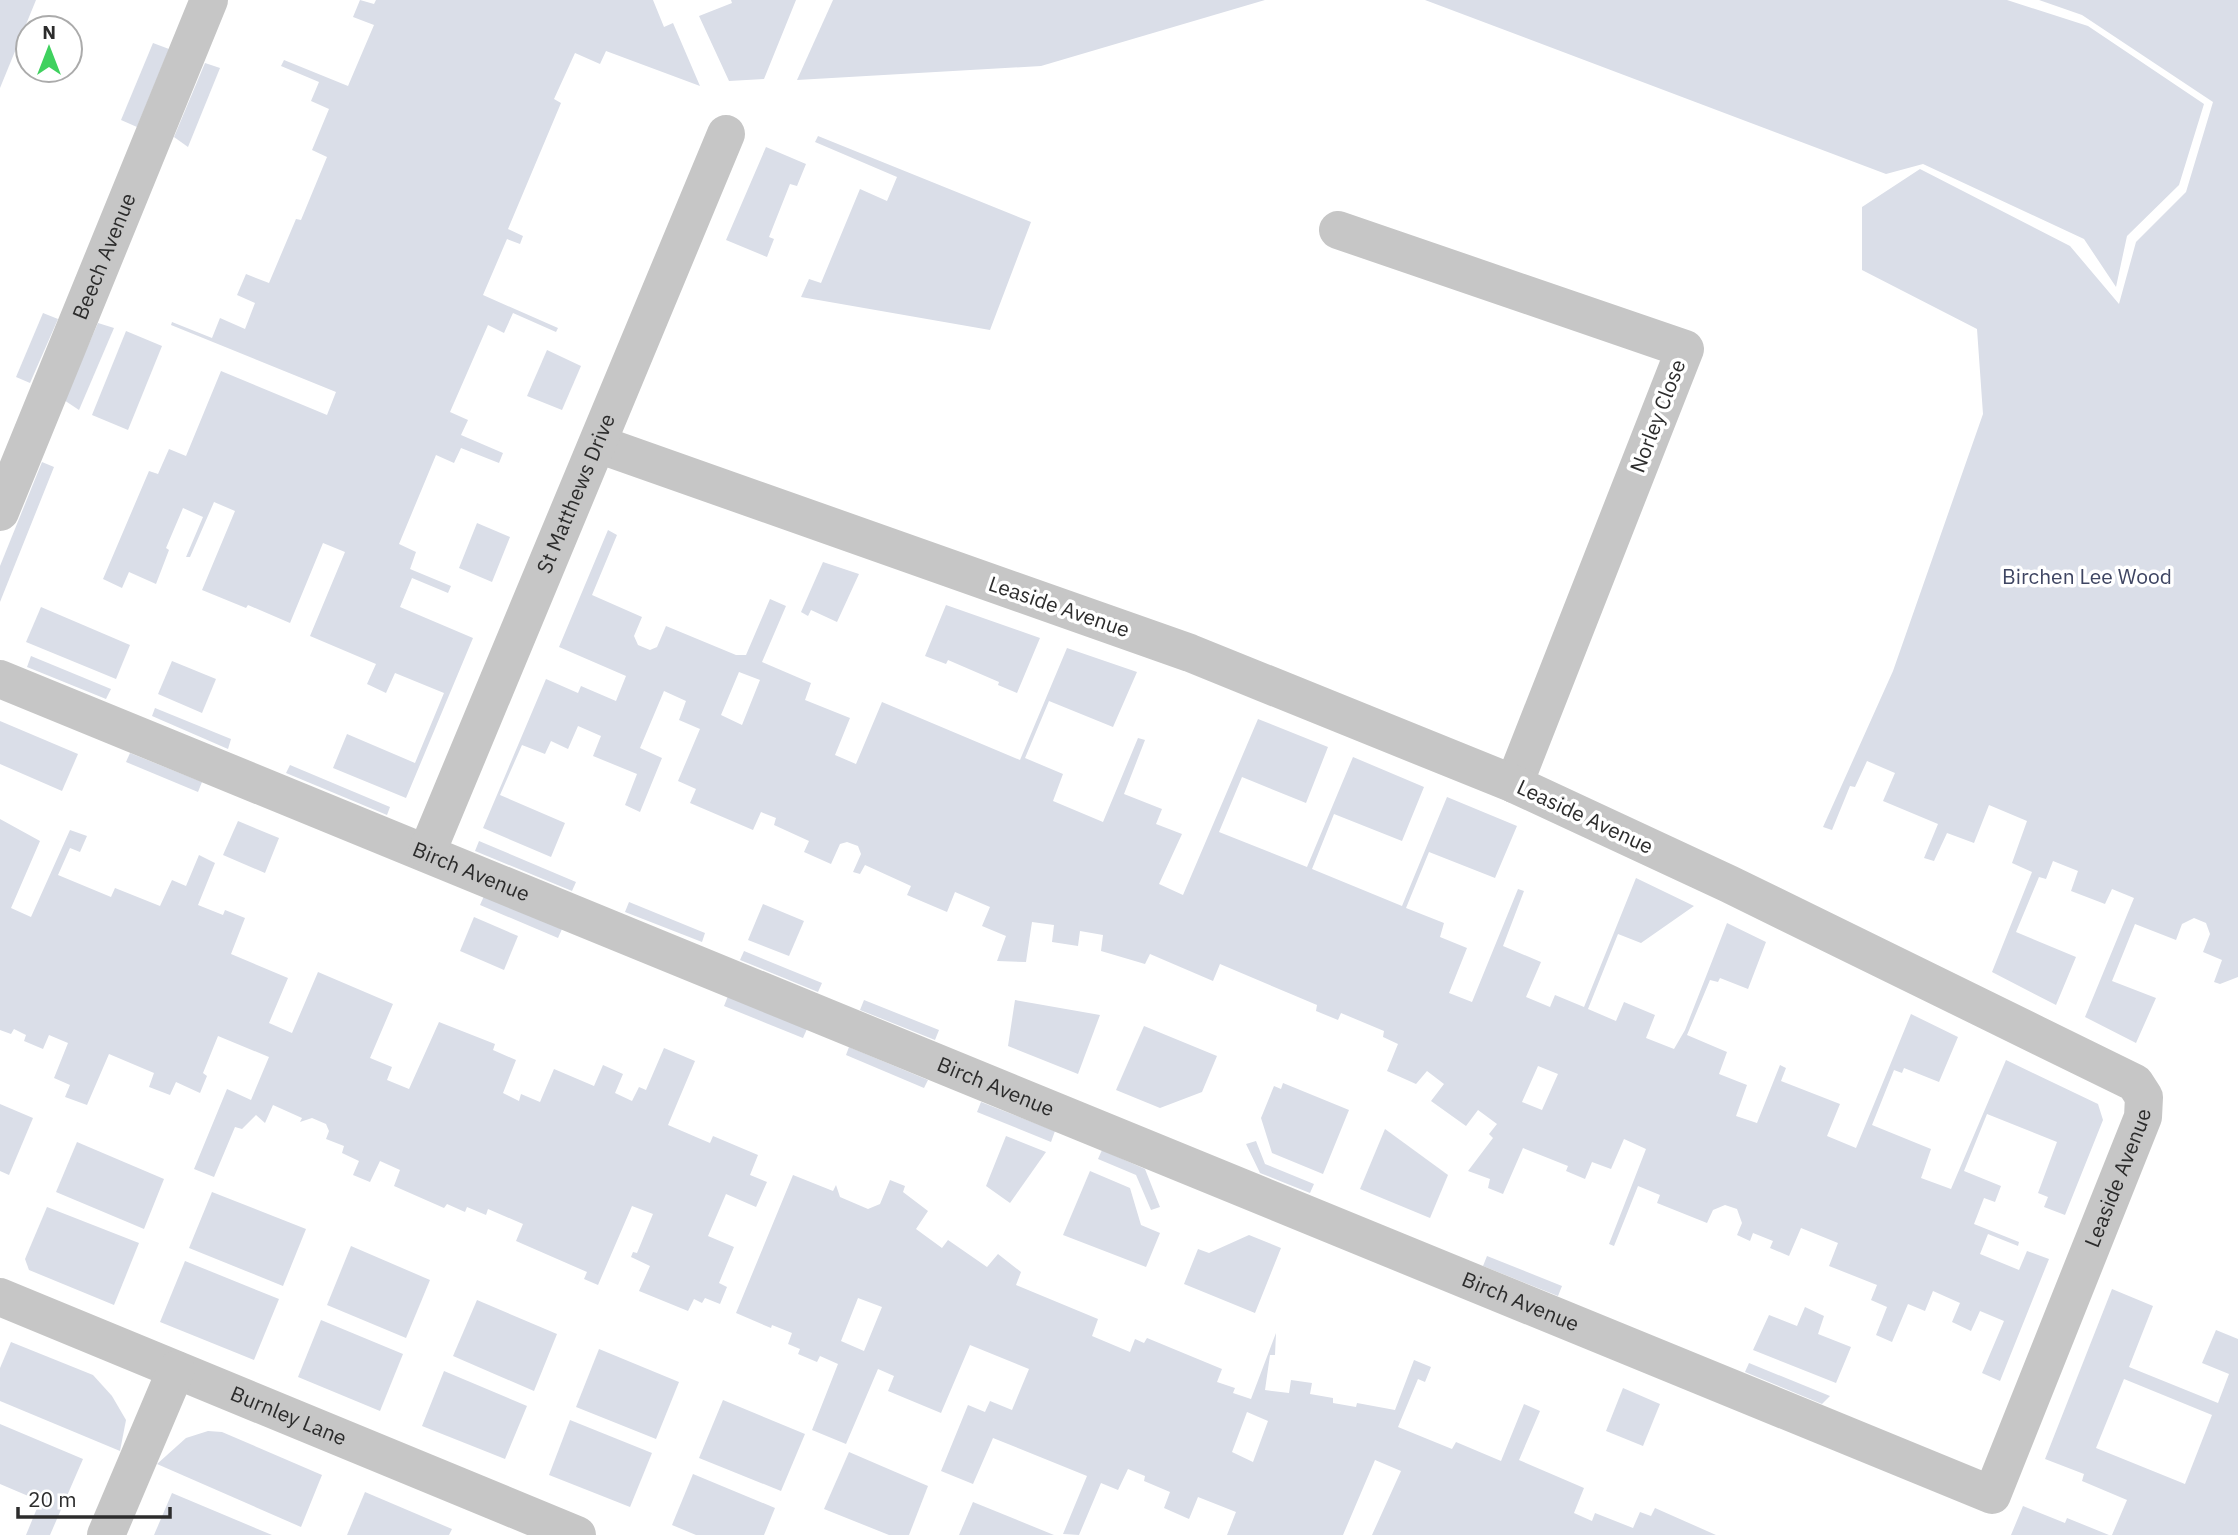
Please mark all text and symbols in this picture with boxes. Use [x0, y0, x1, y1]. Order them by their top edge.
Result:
north arrow [14, 14, 84, 84]
text: N [42, 20, 56, 44]
street label: Beech Avenue [65, 189, 142, 324]
street label: Norley Close [1623, 355, 1691, 476]
street label: St Matthews Drive [529, 409, 621, 578]
park label: Birchen Lee Wood [2002, 562, 2172, 590]
street label: Leaside Avenue [985, 569, 1134, 643]
street label: Leaside Avenue [1513, 772, 1658, 860]
street label: Birch Avenue [409, 835, 534, 908]
street label: Birch Avenue [933, 1049, 1059, 1122]
street label: Leaside Avenue [2077, 1108, 2156, 1251]
street label: Birch Avenue [1458, 1264, 1584, 1337]
street label: Burnley Lane [227, 1379, 351, 1451]
scale bar [18, 1476, 170, 1520]
text: 20 m [28, 1485, 77, 1513]

